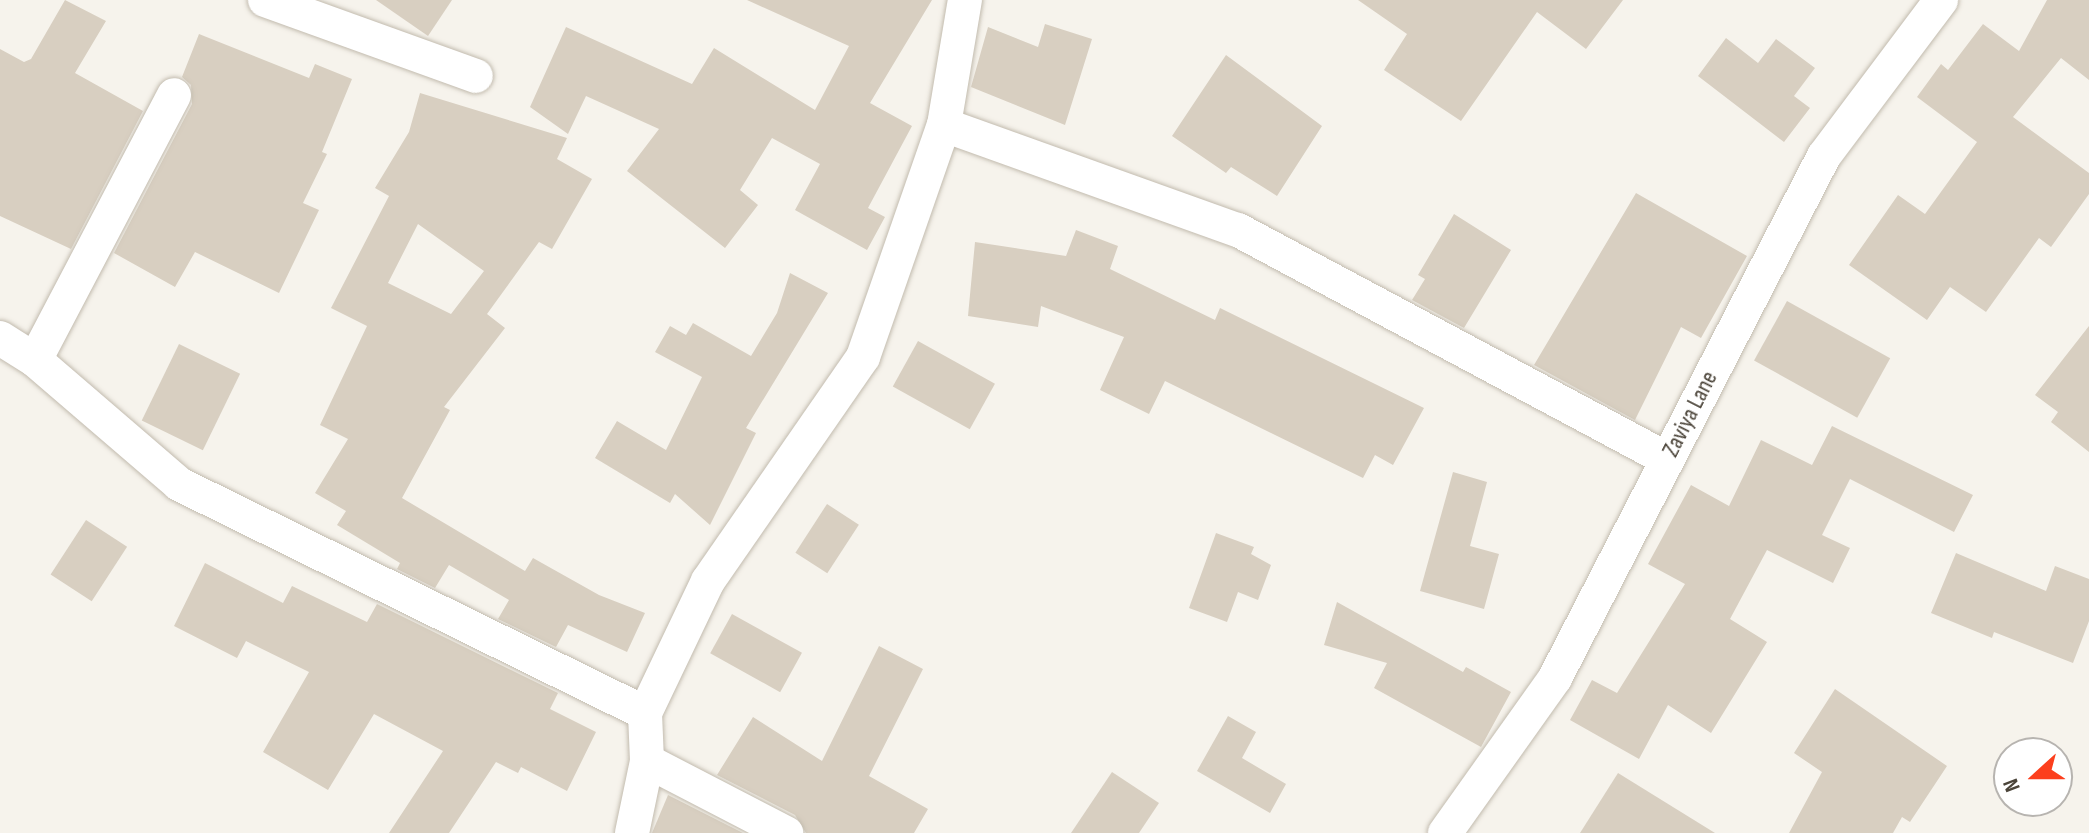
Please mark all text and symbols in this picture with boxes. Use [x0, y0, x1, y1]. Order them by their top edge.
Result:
street label: Zaviya Lane [1656, 366, 1724, 462]
north arrow [1993, 737, 2073, 817]
text: N [1997, 775, 2027, 795]

